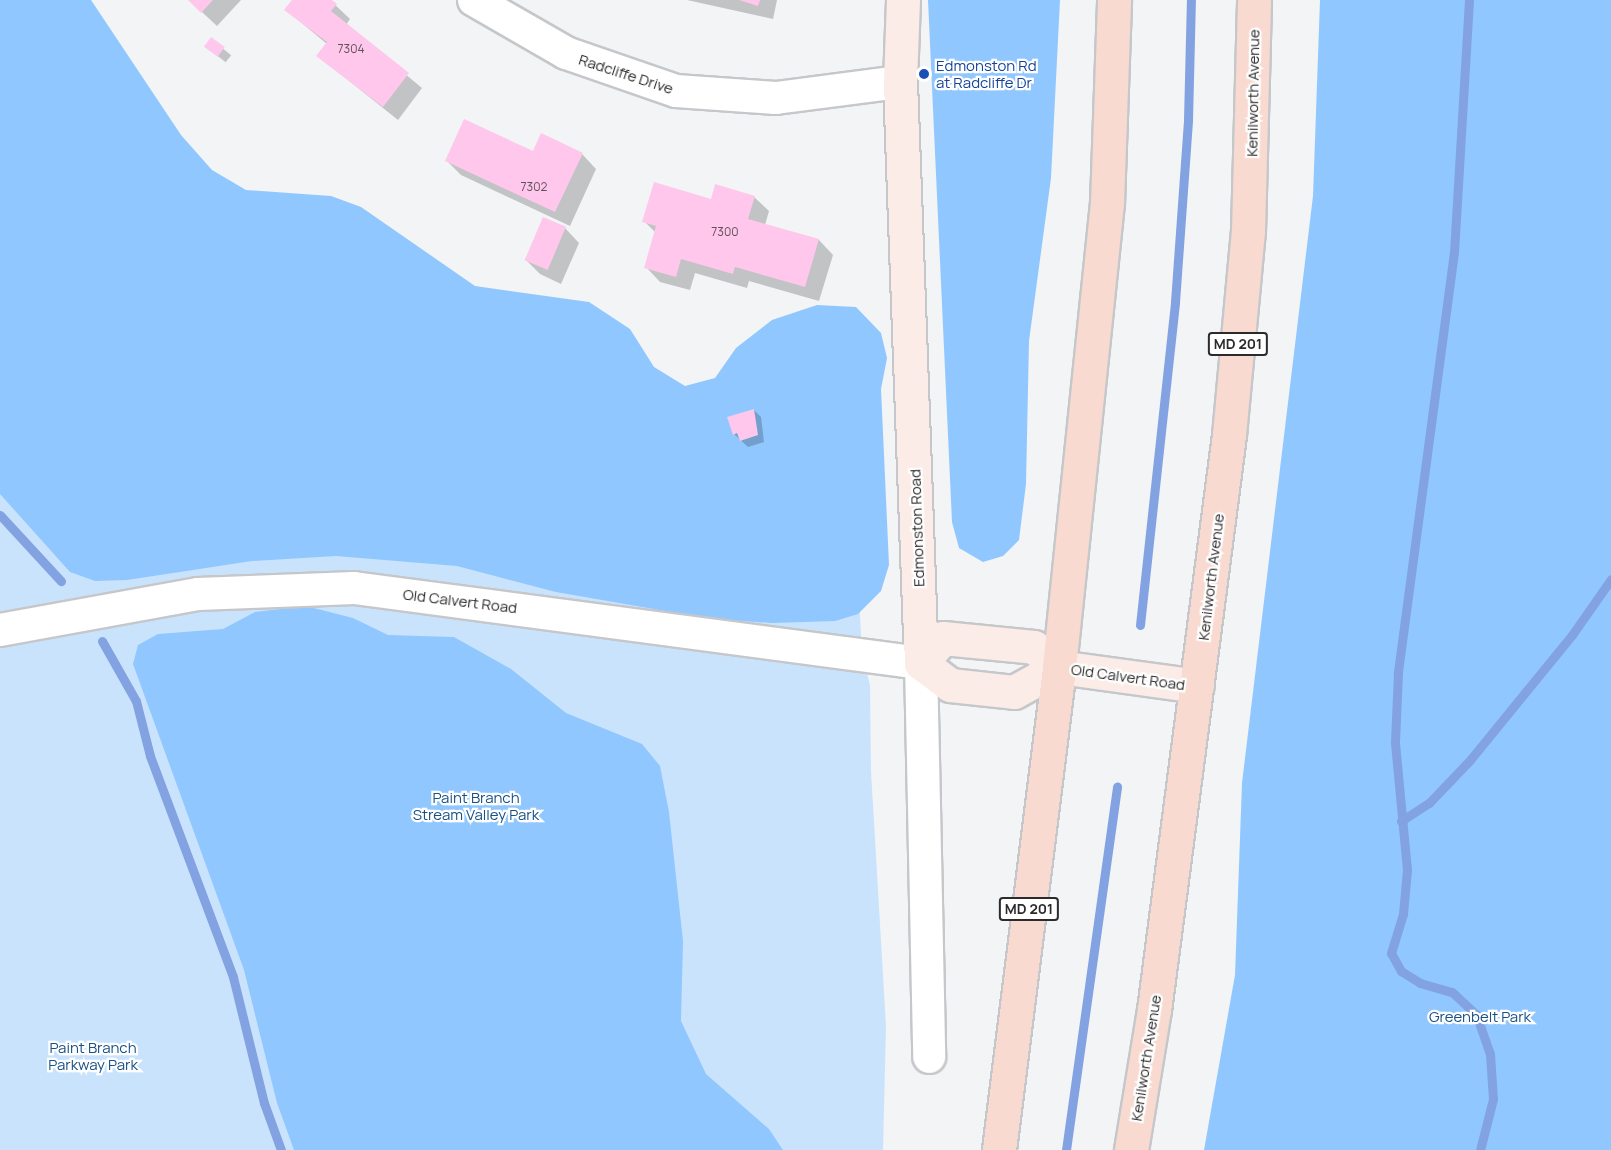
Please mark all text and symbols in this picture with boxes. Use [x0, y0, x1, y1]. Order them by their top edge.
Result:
street label: Kenilworth Avenue [1243, 29, 1263, 157]
house number: 7304 [337, 42, 365, 56]
street label: Radcliffe Drive [577, 50, 675, 98]
place label: Edmonston Rd at Radcliffe Dr [936, 56, 1037, 91]
marker: Edmonston Rd at Radcliffe Dr [917, 67, 931, 81]
house number: 7302 [521, 180, 547, 194]
house number: 7300 [711, 225, 739, 239]
road number: MD 201 [1206, 333, 1270, 355]
street label: Edmonston Road [906, 469, 928, 587]
street label: Kenilworth Avenue [1194, 513, 1228, 641]
street label: Old Calvert Road [402, 585, 518, 617]
street label: Old Calvert Road [1070, 660, 1186, 694]
park label: Paint Branch Stream Valley Park [413, 788, 539, 823]
road number: MD 201 [998, 898, 1060, 920]
street label: Kenilworth Avenue [1127, 994, 1165, 1122]
park label: Greenbelt Park [1429, 1008, 1531, 1026]
park label: Paint Branch Parkway Park [48, 1038, 138, 1073]

